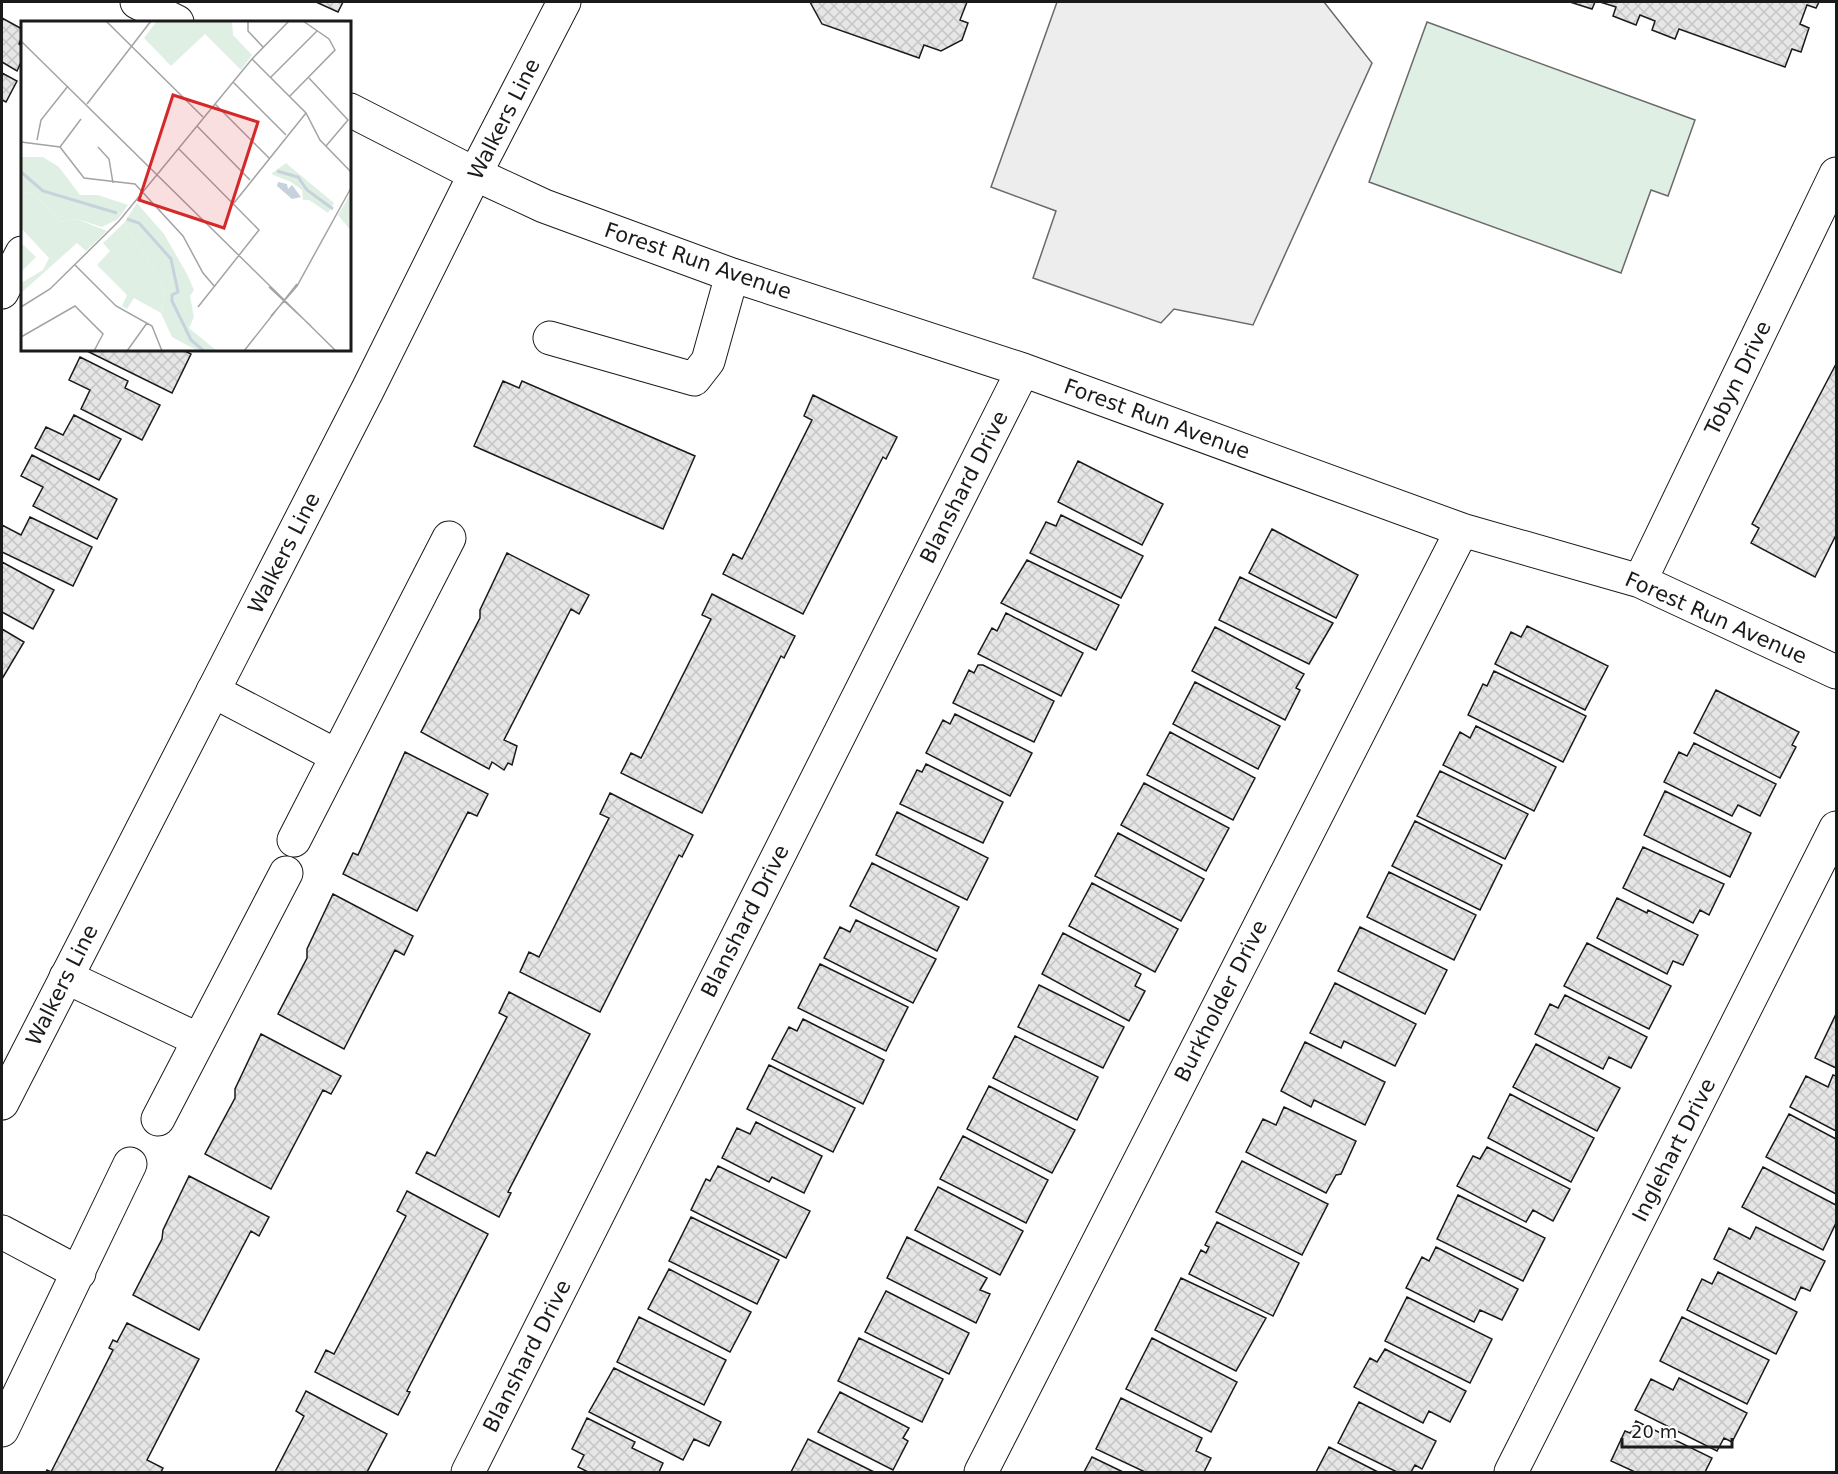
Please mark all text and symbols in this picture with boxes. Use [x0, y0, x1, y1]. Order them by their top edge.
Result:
inset map [21, 21, 351, 351]
street label: Walkers Line [463, 55, 545, 183]
street label: Forest Run Avenue [601, 218, 795, 304]
street label: Tobyn Drive [1700, 317, 1776, 440]
street label: Forest Run Avenue [1061, 374, 1253, 464]
street label: Blanshard Drive [915, 407, 1013, 567]
street label: Walkers Line [243, 489, 325, 617]
street label: Forest Run Avenue [1622, 567, 1810, 669]
street label: Blanshard Drive [696, 841, 794, 1001]
street label: Burkholder Drive [1170, 916, 1272, 1086]
street label: Walkers Line [21, 921, 103, 1049]
street label: Inglehart Drive [1628, 1074, 1720, 1226]
street label: Blanshard Drive [478, 1276, 576, 1436]
scale bar [1622, 1411, 1732, 1449]
text: 20 m [1631, 1421, 1677, 1442]

